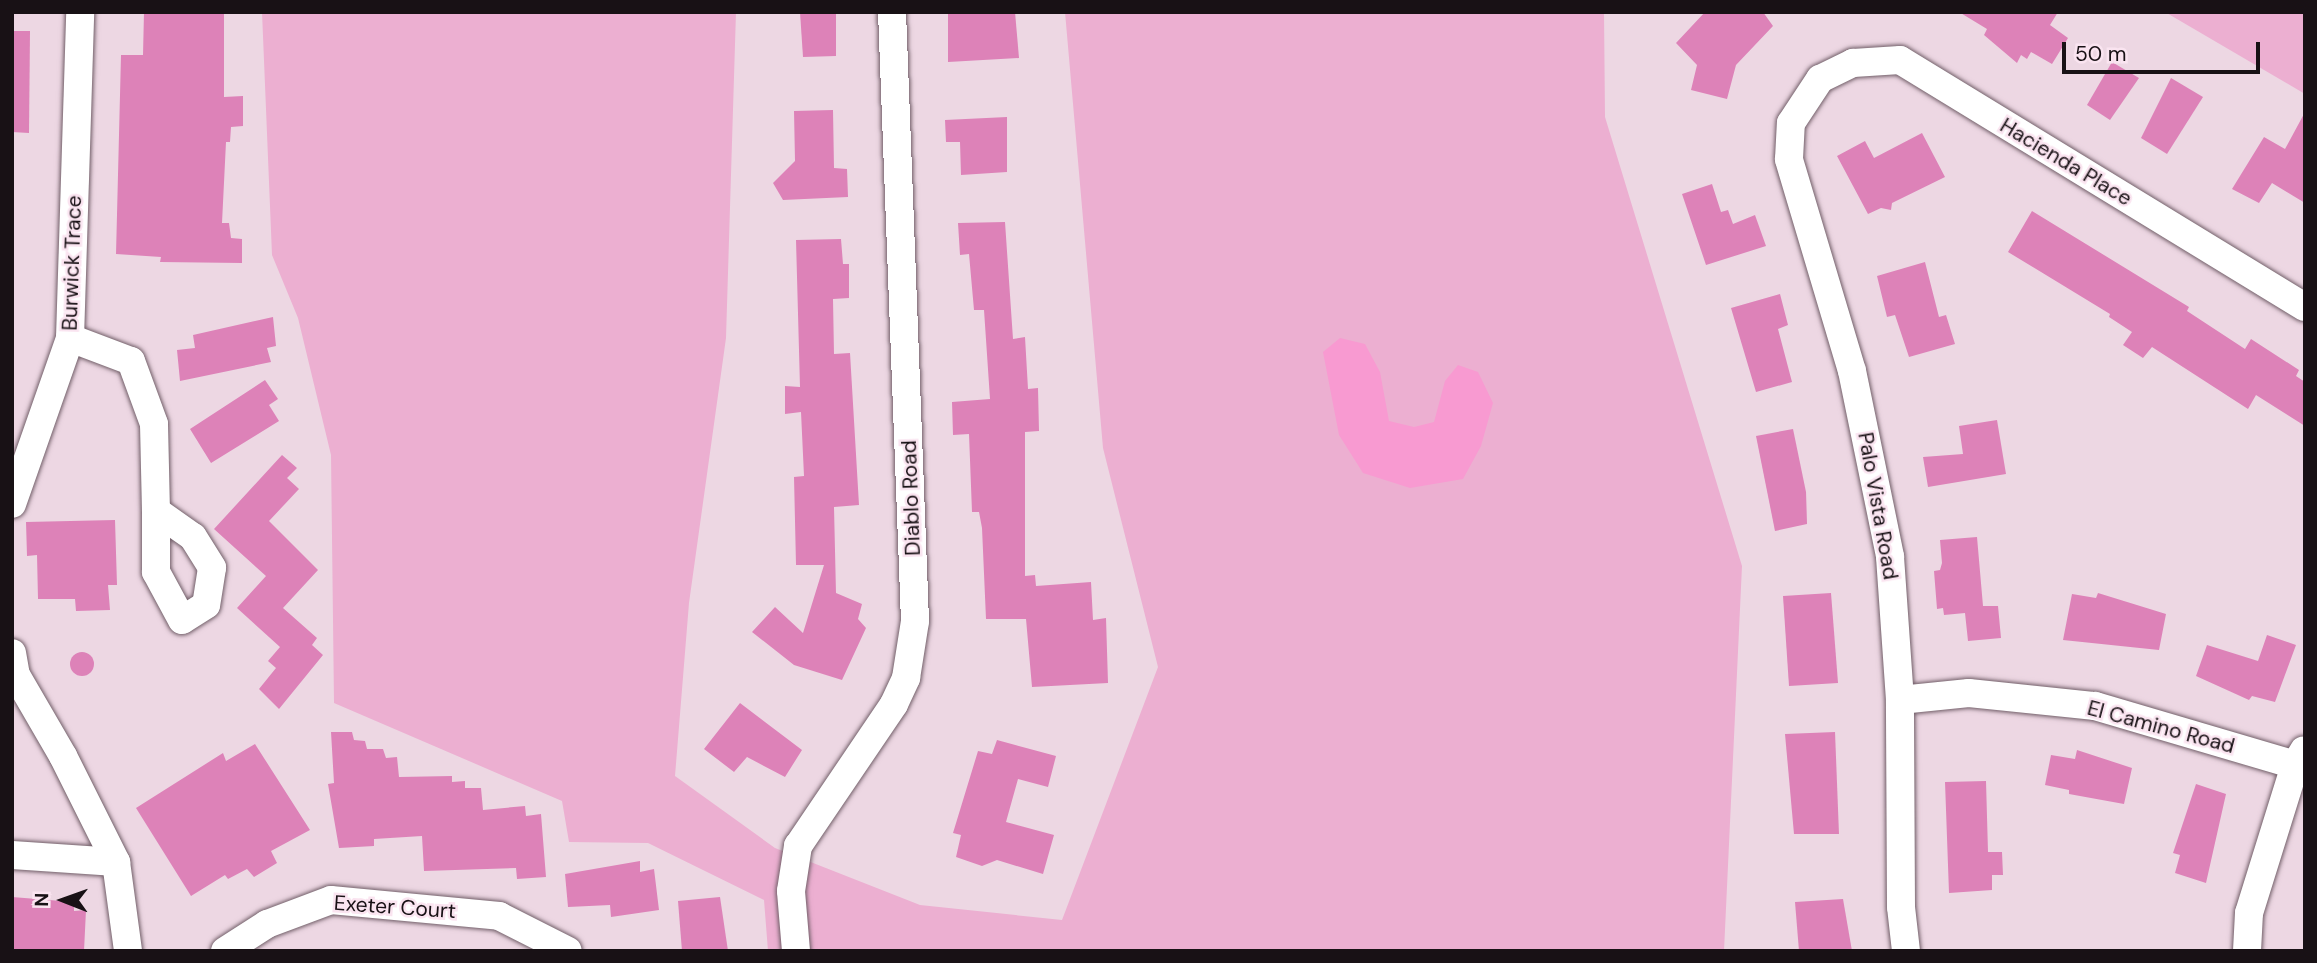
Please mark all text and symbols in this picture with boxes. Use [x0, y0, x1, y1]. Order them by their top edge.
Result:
scale bar [2065, 28, 2263, 72]
text: 50 m [2075, 40, 2126, 68]
street label: Hacienda Place [1996, 113, 2136, 211]
street label: Burwick Trace [57, 195, 87, 331]
street label: Palo Vista Road [1853, 430, 1903, 582]
street label: Diablo Road [896, 440, 926, 556]
street label: El Camino Road [2085, 695, 2237, 759]
north arrow [28, 865, 98, 935]
street label: Exeter Court [333, 890, 457, 924]
text: N [29, 892, 54, 907]

